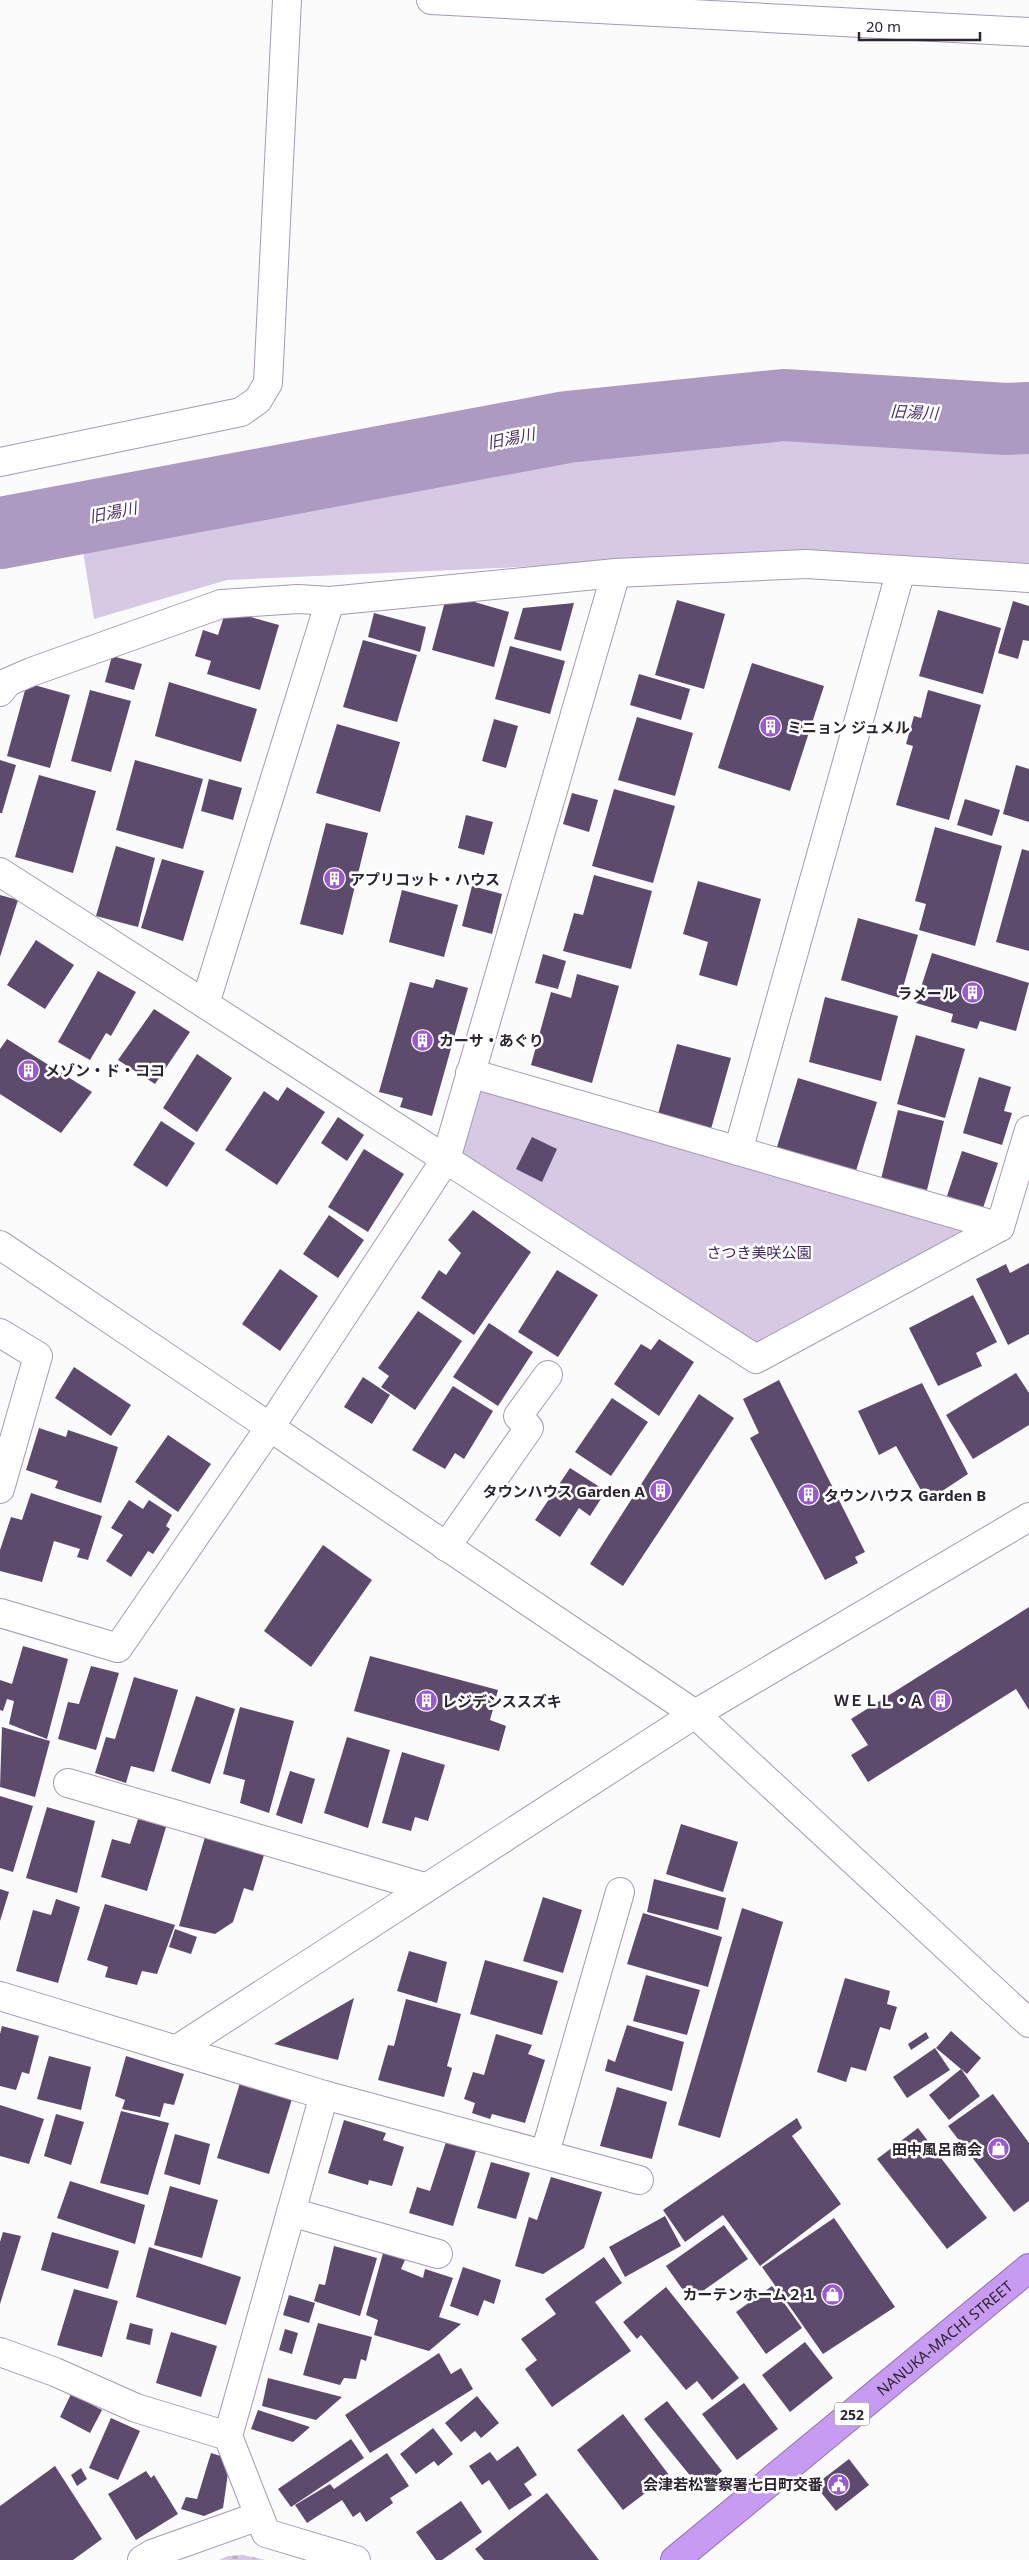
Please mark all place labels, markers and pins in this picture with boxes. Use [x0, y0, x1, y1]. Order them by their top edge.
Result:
building icon: ミニョン ジュメル [759, 715, 783, 739]
place label: ミニョン ジュメル [787, 717, 910, 737]
building icon: アプリコット・ハウス [322, 867, 346, 891]
place label: アプリコット・ハウス [350, 869, 500, 889]
building icon: ラメール [961, 981, 985, 1005]
place label: ラメール [897, 983, 957, 1003]
building icon: カーサ・あぐり [411, 1028, 435, 1052]
place label: カーサ・あぐり [439, 1030, 544, 1050]
building icon: メゾン・ド・ココ [17, 1058, 41, 1082]
place label: メゾン・ド・ココ [45, 1060, 165, 1080]
building icon: タウンハウス Garden A [649, 1479, 673, 1503]
place label: タウンハウス Garden A [482, 1481, 646, 1501]
building icon: タウンハウス Garden B [796, 1483, 820, 1507]
place label: タウンハウス Garden B [824, 1485, 986, 1505]
building icon: ＷＥＬＬ・Ａ [928, 1688, 952, 1712]
building icon: レジデンススズキ [414, 1689, 438, 1713]
place label: ＷＥＬＬ・Ａ [834, 1690, 924, 1710]
place label: レジデンススズキ [442, 1691, 562, 1711]
shop icon: 田中風呂商会 [986, 2137, 1010, 2161]
place label: 田中風呂商会 [892, 2139, 982, 2159]
shop icon: カーテンホーム２１ [821, 2282, 845, 2306]
place label: カーテンホーム２１ [682, 2284, 817, 2304]
public building icon: 会津若松警察署七日町交番 [827, 2472, 851, 2496]
place label: 会津若松警察署七日町交番 [643, 2474, 823, 2494]

